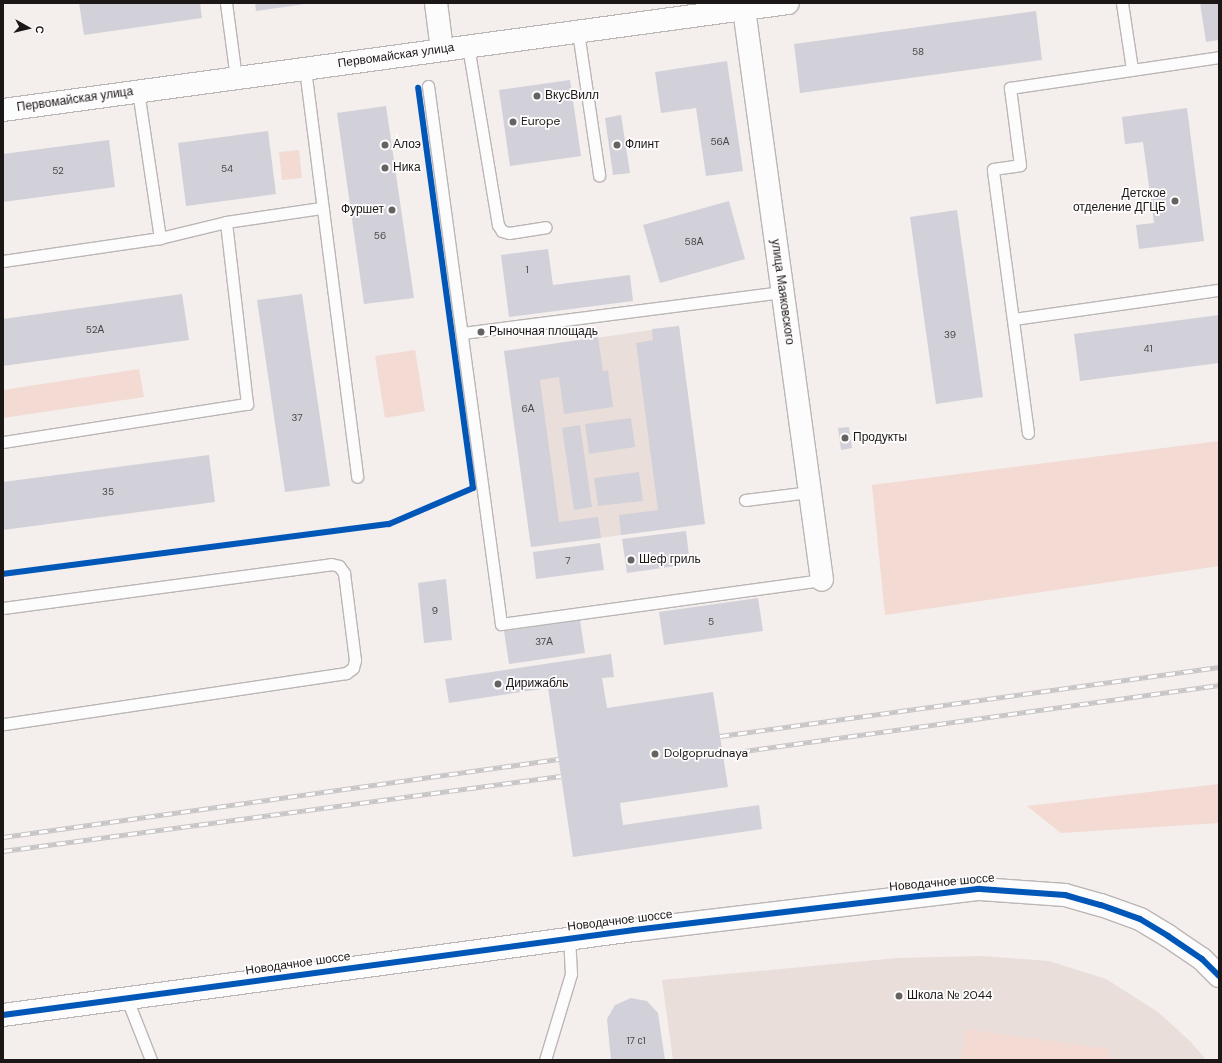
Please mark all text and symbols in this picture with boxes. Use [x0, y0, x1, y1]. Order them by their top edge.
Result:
north arrow [8, 8, 48, 48]
text: С [32, 25, 47, 35]
street label: Первомайская улица [337, 41, 455, 71]
house number: 58 [912, 46, 924, 58]
street label: Первомайская улица [16, 85, 134, 115]
place label: ВкусВилл [545, 89, 599, 103]
marker: ВкусВилл [532, 91, 542, 101]
place label: Europe [521, 115, 560, 129]
marker: Europe [508, 117, 518, 127]
house number: 56А [710, 136, 730, 148]
place label: Алоэ [393, 138, 421, 152]
place label: Флинт [625, 138, 660, 152]
marker: Алоэ [380, 140, 390, 150]
marker: Флинт [612, 140, 622, 150]
place label: Ника [393, 161, 421, 175]
house number: 54 [221, 163, 233, 175]
marker: Ника [380, 163, 390, 173]
house number: 52 [52, 165, 64, 177]
place label: Детское отделение ДГЦБ [1073, 187, 1166, 215]
marker: Детское отделение ДГЦБ [1169, 195, 1181, 207]
place label: Фуршет [341, 203, 384, 217]
marker: Фуршет [387, 205, 397, 215]
house number: 56 [374, 230, 386, 242]
house number: 58А [685, 236, 703, 248]
street label: улица Маяковского [767, 238, 797, 346]
house number: 1 [525, 264, 529, 276]
house number: 52А [86, 324, 104, 336]
place label: Рыночная площадь [489, 325, 598, 339]
marker: Рыночная площадь [476, 327, 486, 337]
house number: 39 [944, 329, 956, 341]
house number: 41 [1143, 343, 1153, 355]
house number: 6А [522, 403, 534, 415]
house number: 37 [291, 412, 303, 424]
place label: Продукты [853, 431, 907, 445]
marker: Продукты [840, 433, 850, 443]
house number: 35 [102, 486, 114, 498]
place label: Шеф гриль [639, 553, 701, 567]
house number: 7 [565, 555, 571, 567]
marker: Шеф гриль [626, 555, 636, 565]
house number: 9 [432, 605, 438, 617]
house number: 5 [708, 616, 714, 628]
house number: 37А [535, 636, 553, 648]
place label: Дирижабль [506, 677, 568, 691]
marker: Дирижабль [493, 679, 503, 689]
place label: Dolgoprudnaya [664, 747, 748, 761]
marker: Dolgoprudnaya [649, 748, 661, 760]
street label: Новодачное шоссе [889, 871, 995, 895]
street label: Новодачное шоссе [567, 907, 673, 935]
street label: Новодачное шоссе [245, 950, 351, 978]
place label: Школа № 2044 [907, 989, 992, 1003]
marker: Школа № 2044 [894, 991, 904, 1001]
house number: 17 с1 [626, 1035, 646, 1047]

